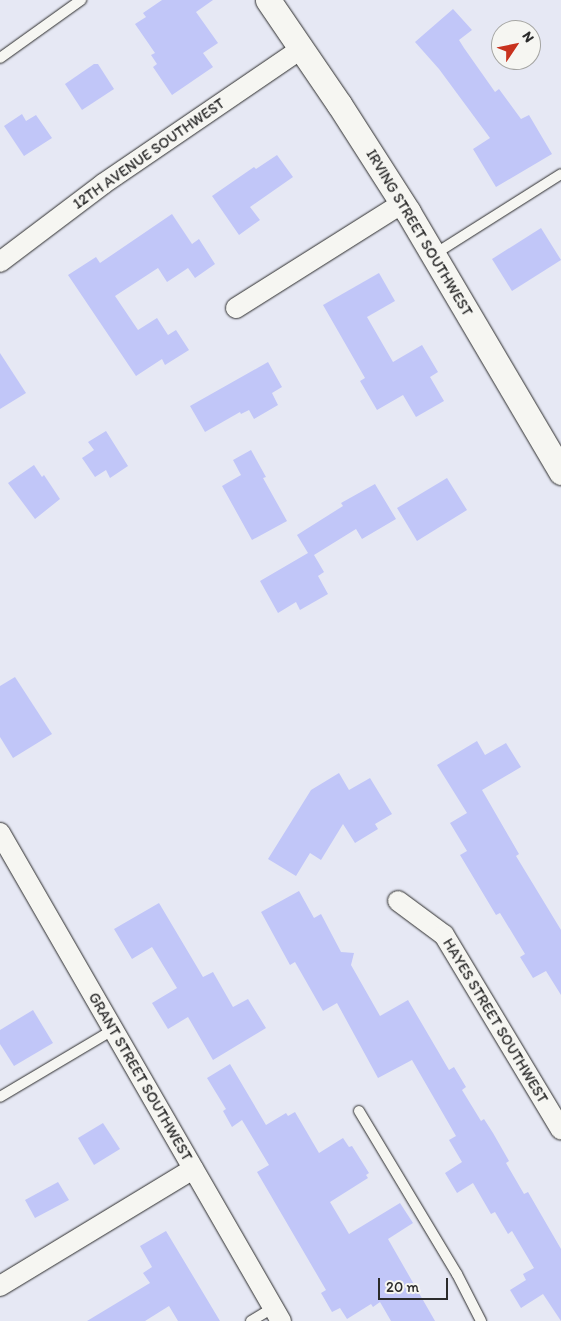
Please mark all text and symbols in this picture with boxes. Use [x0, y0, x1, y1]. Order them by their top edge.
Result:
north arrow [491, 20, 541, 70]
text: N [518, 28, 538, 46]
street label: 12TH AVENUE SOUTHWEST [70, 95, 228, 213]
street label: IRVING STREET SOUTHWEST [362, 146, 476, 320]
street label: HAYES STREET SOUTHWEST [439, 935, 551, 1107]
street label: GRANT STREET SOUTHWEST [84, 989, 196, 1165]
scale bar [381, 1268, 451, 1300]
text: 20 m [386, 1278, 419, 1296]

